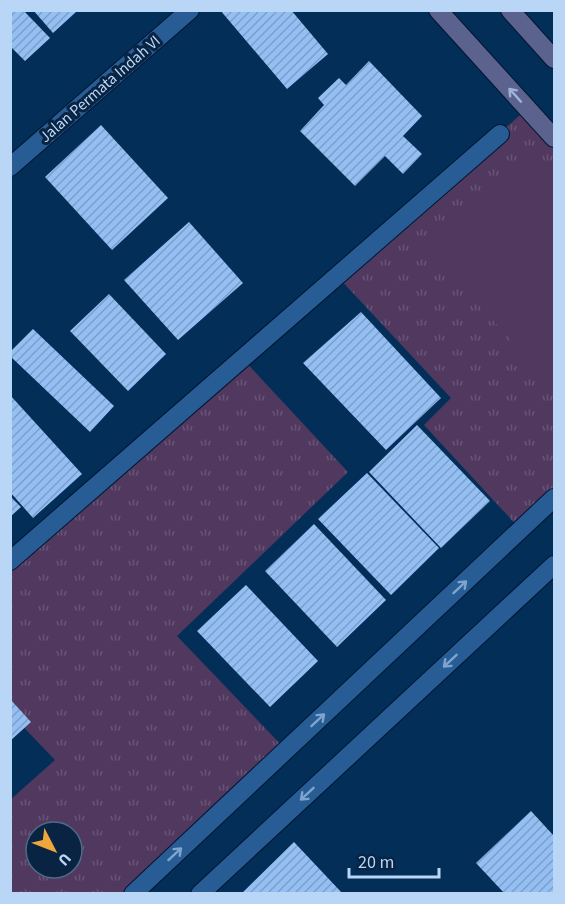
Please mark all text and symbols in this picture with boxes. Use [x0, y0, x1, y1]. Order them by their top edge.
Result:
street label: Jalan Permata Indah VI [35, 30, 165, 148]
one-way arrow [508, 88, 522, 103]
one-way arrow [452, 580, 467, 594]
one-way arrow [443, 654, 458, 668]
one-way arrow [310, 713, 325, 727]
one-way arrow [300, 787, 315, 801]
north arrow [24, 820, 84, 880]
scale bar [349, 841, 439, 879]
one-way arrow [168, 846, 183, 861]
text: U [53, 848, 76, 871]
text: 20 m [358, 850, 394, 875]

